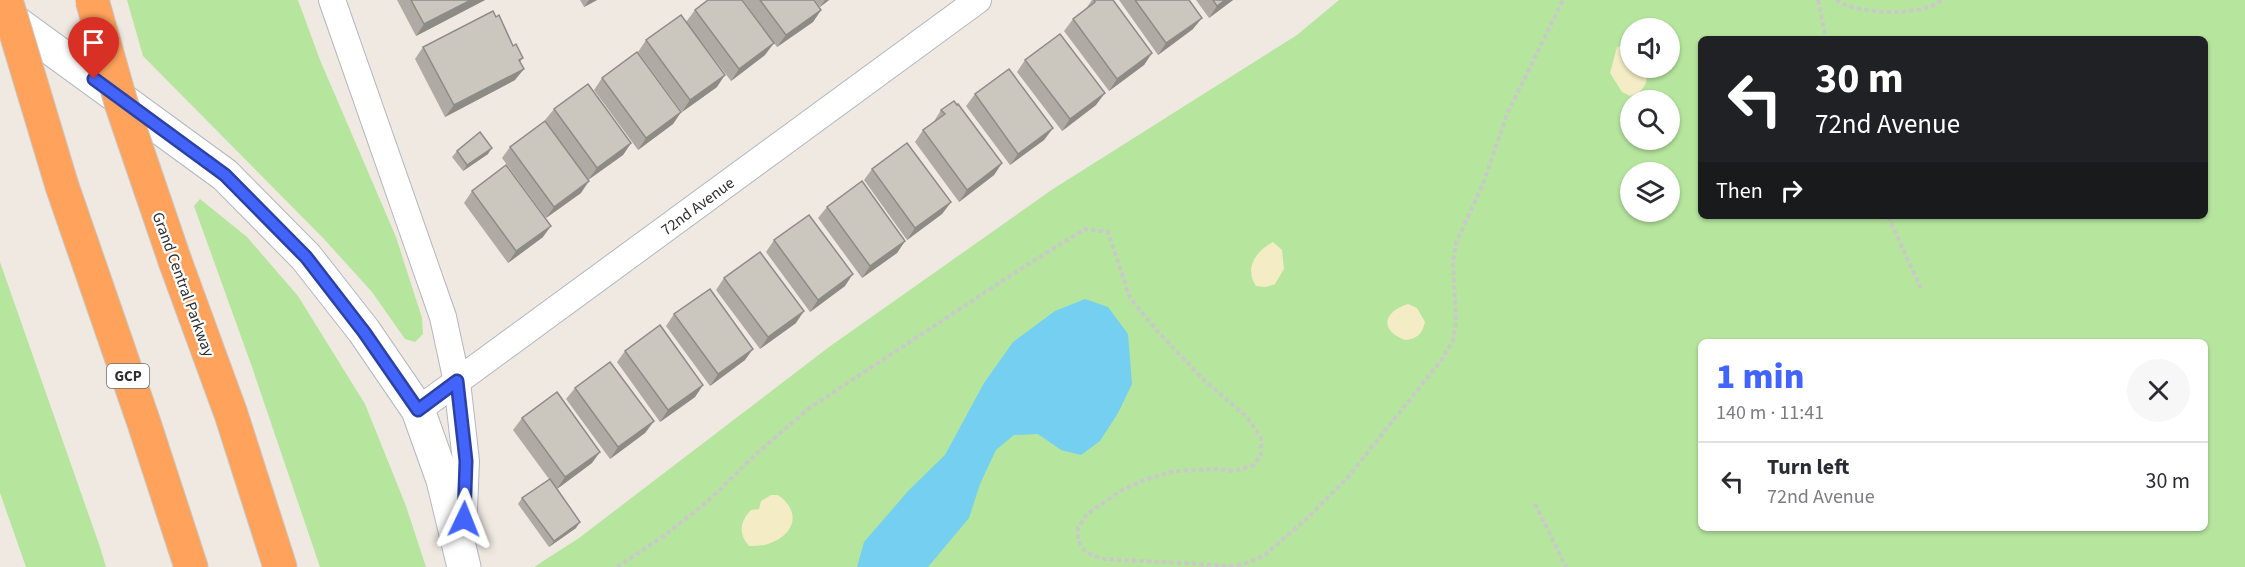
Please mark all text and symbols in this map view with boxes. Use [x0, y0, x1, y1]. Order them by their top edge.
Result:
pin [68, 17, 119, 79]
map controls [1620, 18, 1680, 222]
button: sound [1620, 18, 1680, 78]
icon: arrive [77, 26, 110, 59]
text: 30 m [1815, 49, 1904, 109]
icon: left [1716, 60, 1794, 138]
button: search [1620, 90, 1680, 150]
text: 72nd Avenue [1815, 105, 1960, 144]
button: layers [1620, 162, 1680, 222]
street label: 72nd Avenue [657, 172, 739, 241]
icon: right [1775, 174, 1808, 207]
text: Then [1716, 175, 1763, 207]
street label: Grand Central Parkway [147, 209, 220, 360]
text: 1 min [1716, 351, 1804, 402]
button: close [2127, 359, 2190, 422]
road number: GCP [107, 364, 149, 388]
text: 140 m · 11:41 [1716, 399, 1824, 427]
text: Turn left [1767, 451, 1849, 483]
icon: left [1716, 465, 1749, 498]
text: 30 m [2145, 465, 2190, 497]
text: 72nd Avenue [1767, 483, 1875, 511]
position arrow [432, 487, 496, 551]

